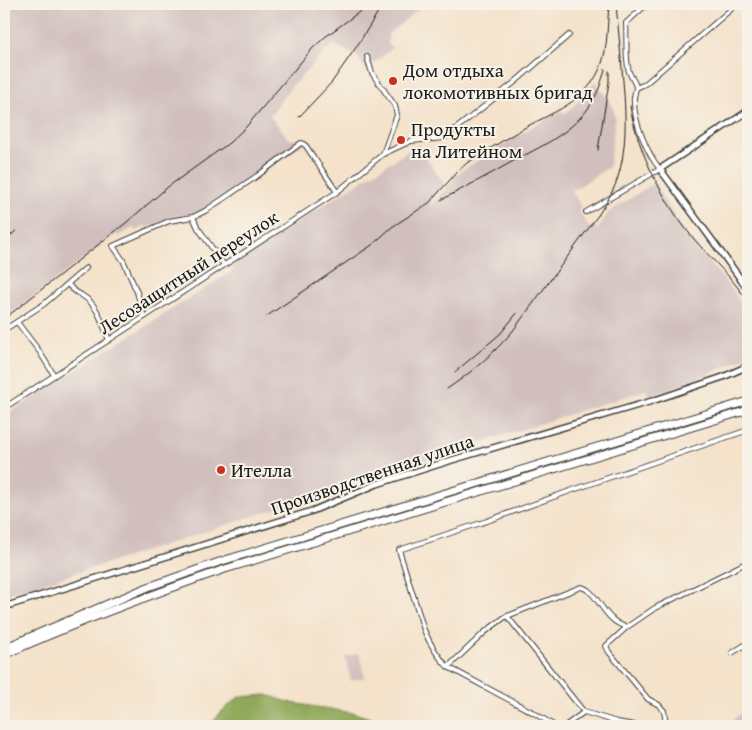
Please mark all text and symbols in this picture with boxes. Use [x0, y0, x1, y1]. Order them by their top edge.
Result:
place label: Дом отдыха локомотивных бригад [402, 56, 593, 106]
marker: Дом отдыха локомотивных бригад [387, 75, 399, 87]
place label: Продукты на Литейном [411, 115, 522, 165]
marker: Продукты на Литейном [395, 134, 407, 146]
street label: Лесозащитный переулок [92, 203, 284, 341]
street label: Производственная улица [267, 426, 477, 522]
place label: Ителла [231, 456, 292, 484]
marker: Ителла [215, 464, 227, 476]

